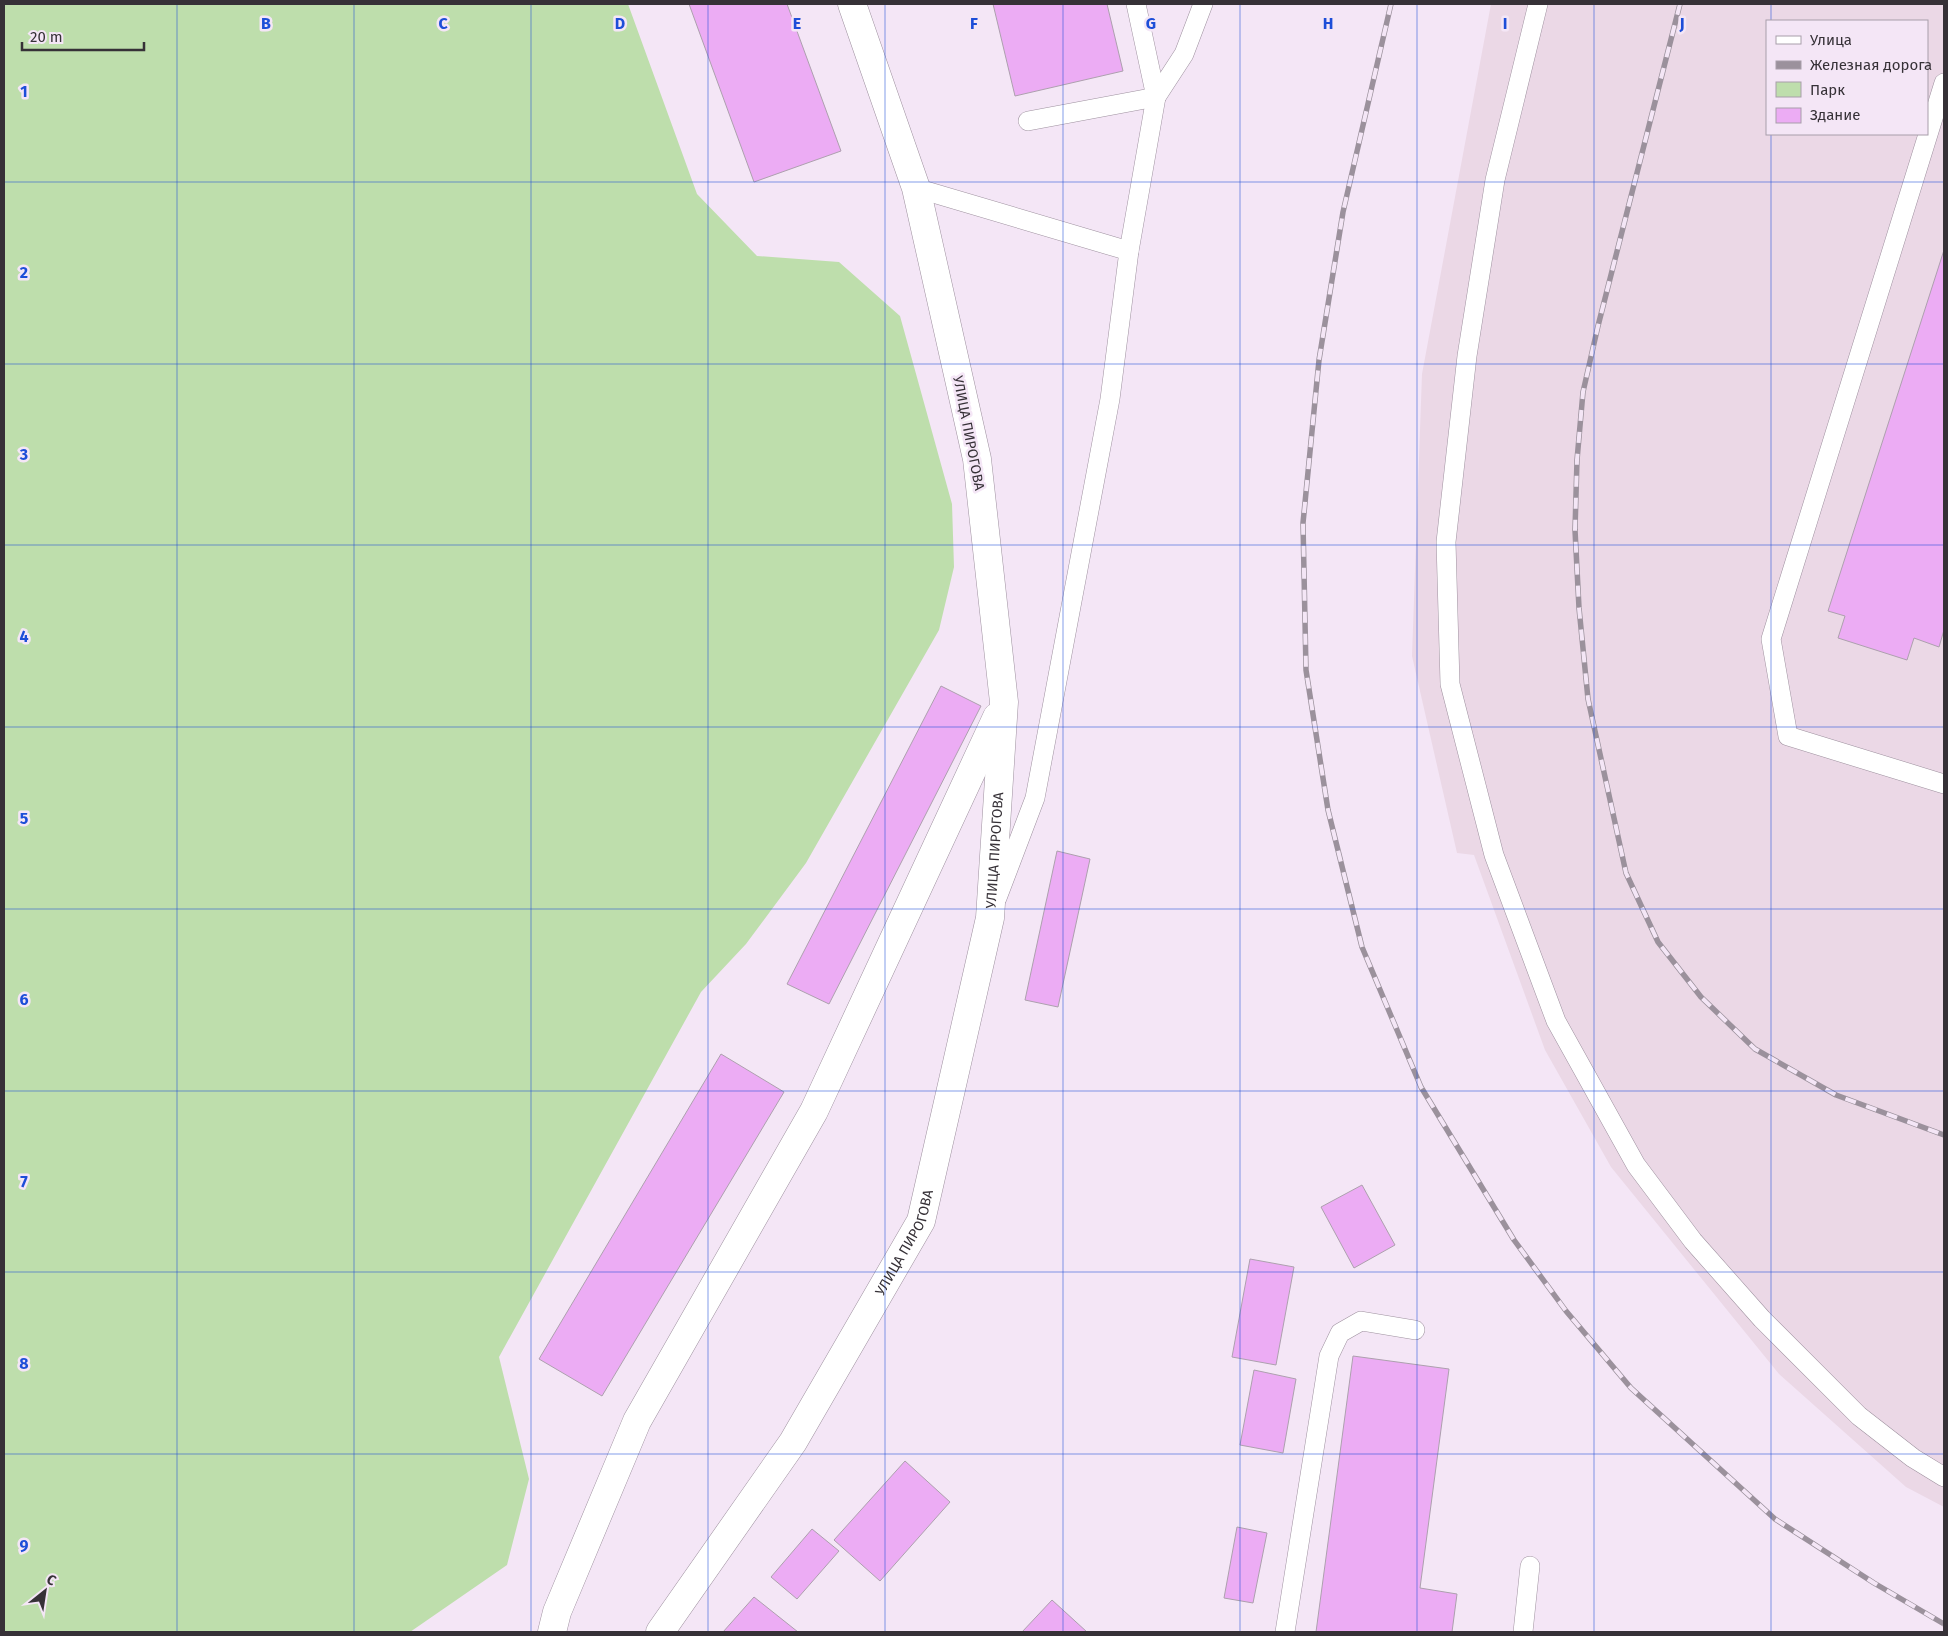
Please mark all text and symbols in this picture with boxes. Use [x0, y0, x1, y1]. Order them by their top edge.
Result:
text: B [261, 14, 271, 33]
text: C [438, 14, 448, 33]
text: D [615, 14, 625, 33]
text: E [793, 14, 801, 33]
text: F [970, 14, 978, 33]
text: G [1146, 14, 1156, 33]
text: H [1323, 14, 1333, 33]
text: I [1503, 14, 1507, 33]
text: J [1678, 14, 1685, 33]
scale bar [22, 20, 145, 52]
legend [1766, 20, 1928, 135]
text: 20 m [30, 28, 63, 46]
text: Улица [1810, 31, 1852, 49]
text: Железная дорога [1810, 56, 1932, 74]
text: Парк [1810, 81, 1845, 99]
text: 1 [20, 82, 28, 101]
text: Здание [1810, 106, 1860, 124]
text: 2 [20, 263, 28, 282]
street label: УЛИЦА ПИРОГОВА [949, 374, 988, 492]
text: 3 [19, 445, 28, 464]
text: 4 [19, 627, 29, 646]
street label: УЛИЦА ПИРОГОВА [983, 792, 1007, 909]
text: 5 [20, 809, 29, 828]
text: 6 [19, 990, 29, 1009]
text: 7 [20, 1172, 28, 1191]
street label: УЛИЦА ПИРОГОВА [872, 1188, 937, 1299]
text: 8 [19, 1354, 29, 1373]
text: 9 [20, 1536, 29, 1555]
north arrow [20, 1566, 70, 1616]
text: С [44, 1571, 59, 1590]

